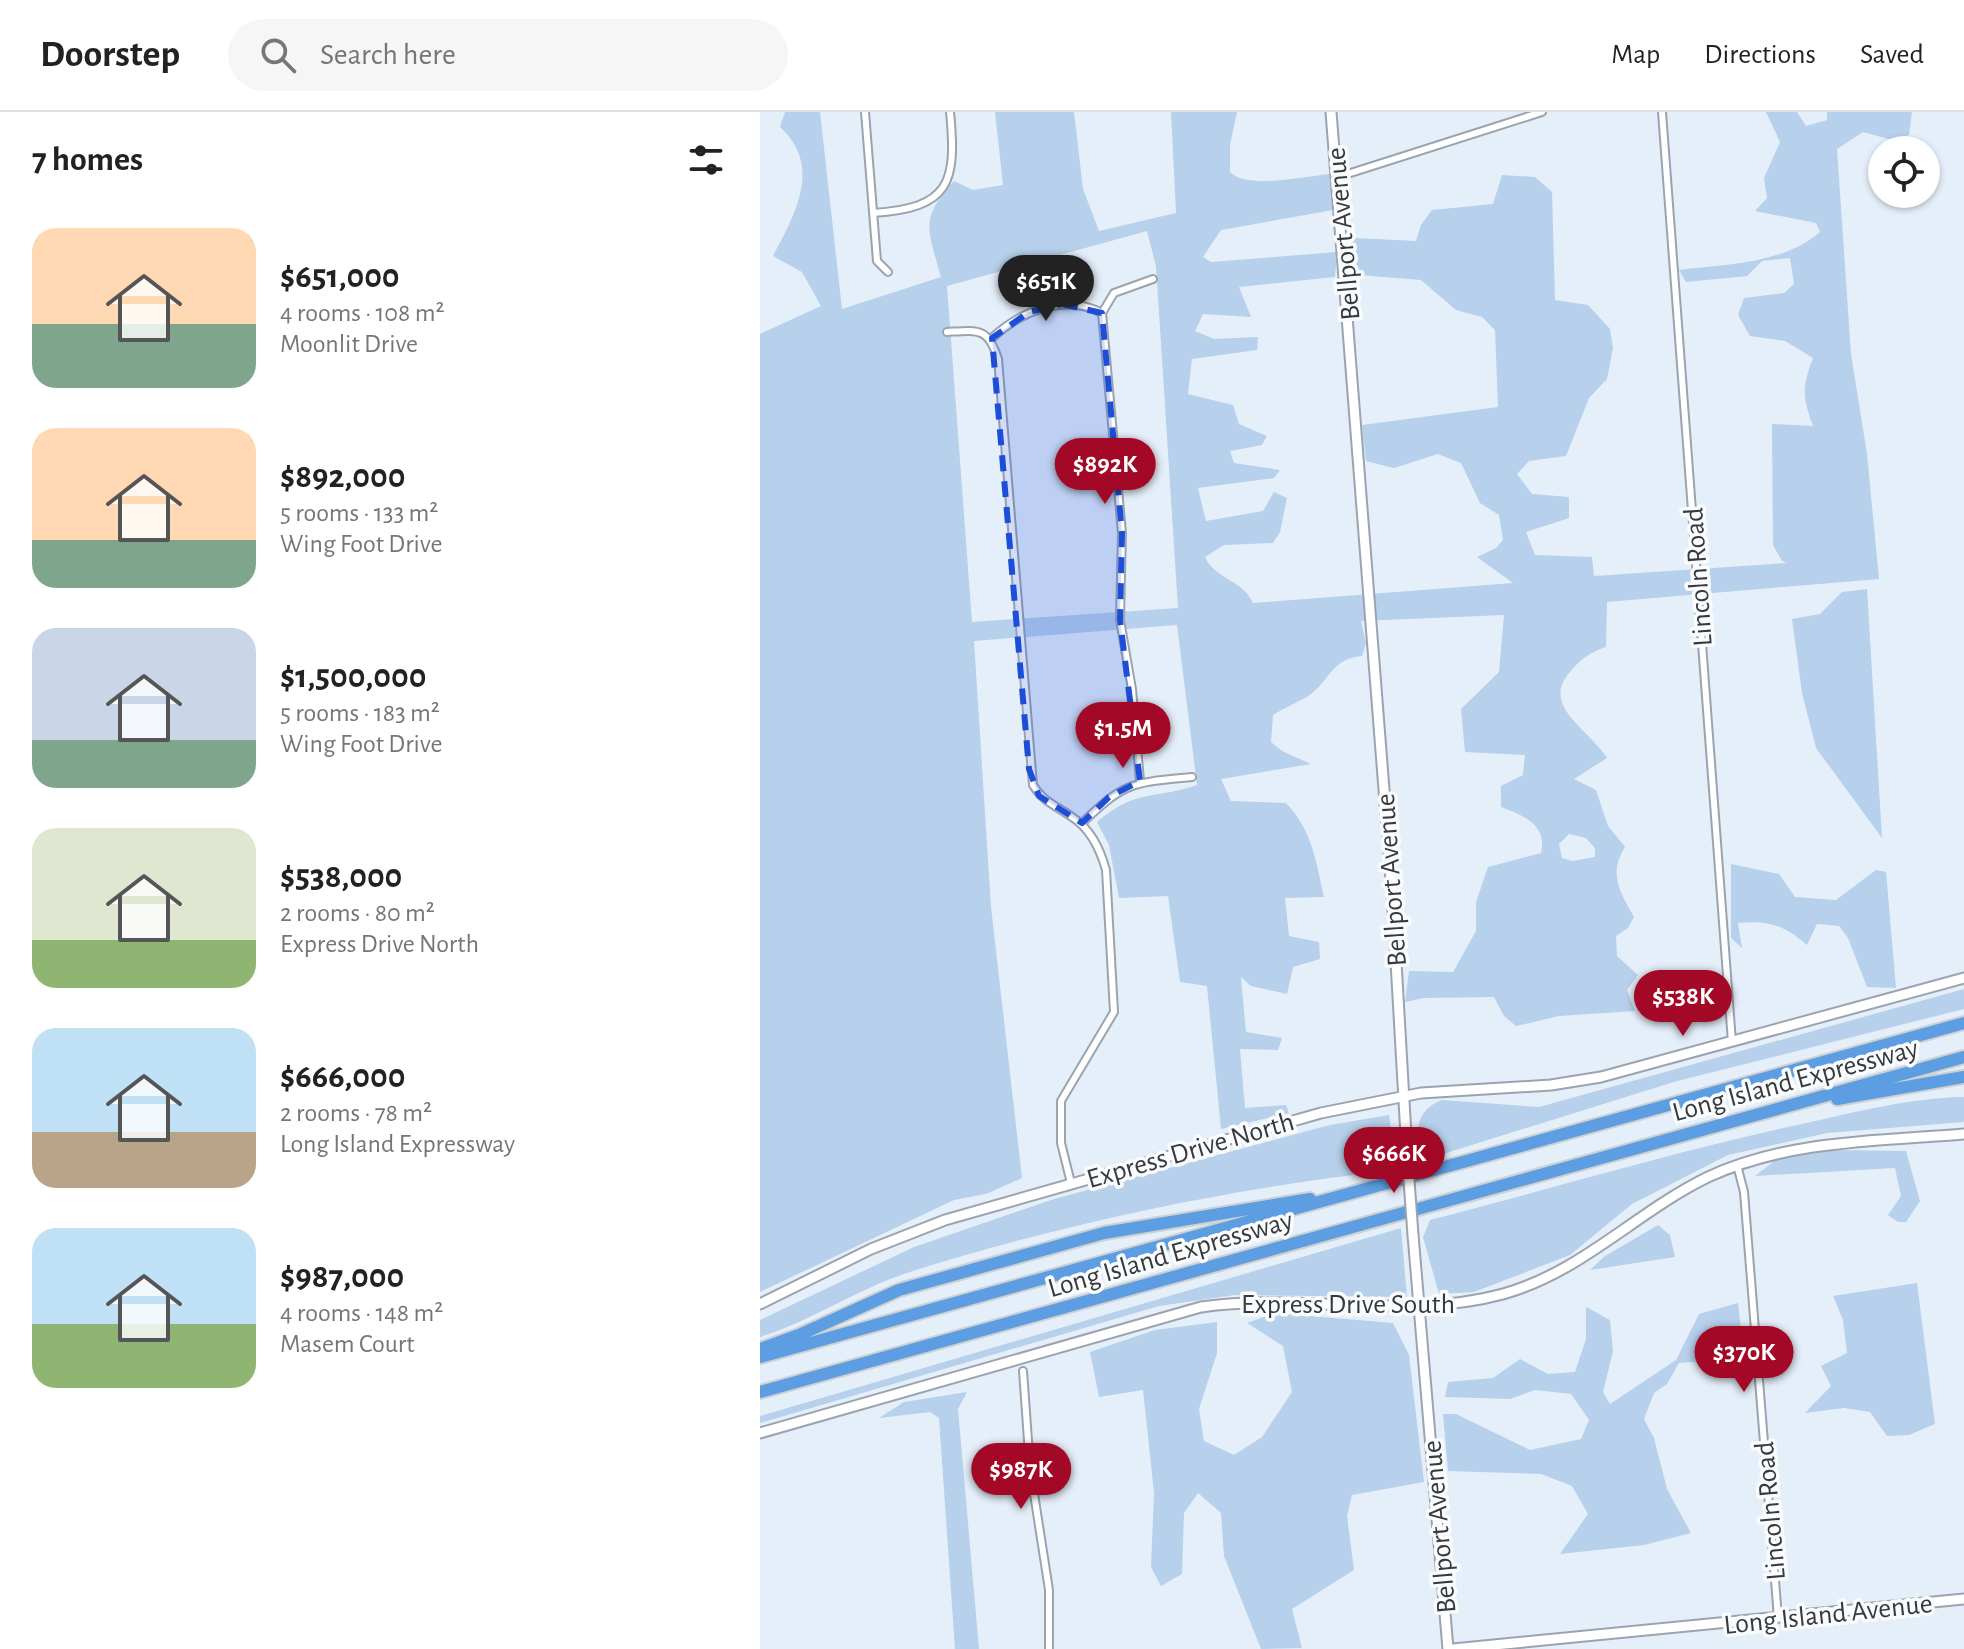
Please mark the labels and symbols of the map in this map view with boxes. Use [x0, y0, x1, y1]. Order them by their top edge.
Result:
street label: Bellport Avenue [1322, 146, 1365, 321]
pin: $651K [990, 255, 1102, 323]
pin: $892K [1049, 438, 1161, 506]
street label: Lincoln Road [1680, 507, 1718, 647]
pin: $1.5M [1067, 702, 1179, 770]
street label: Bellport Avenue [1372, 792, 1412, 967]
pin: $538K [1627, 970, 1739, 1038]
street label: Long Island Expressway [1670, 1035, 1921, 1127]
street label: Express Drive North [1084, 1108, 1297, 1194]
pin: $666K [1338, 1127, 1450, 1195]
street label: Long Island Expressway [1045, 1207, 1296, 1303]
street label: Express Drive South [1241, 1291, 1455, 1319]
pin: $370K [1688, 1326, 1800, 1394]
street label: Bellport Avenue [1418, 1439, 1461, 1614]
street label: Lincoln Road [1751, 1440, 1791, 1581]
pin: $987K [965, 1443, 1077, 1511]
street label: Long Island Avenue [1723, 1590, 1934, 1640]

